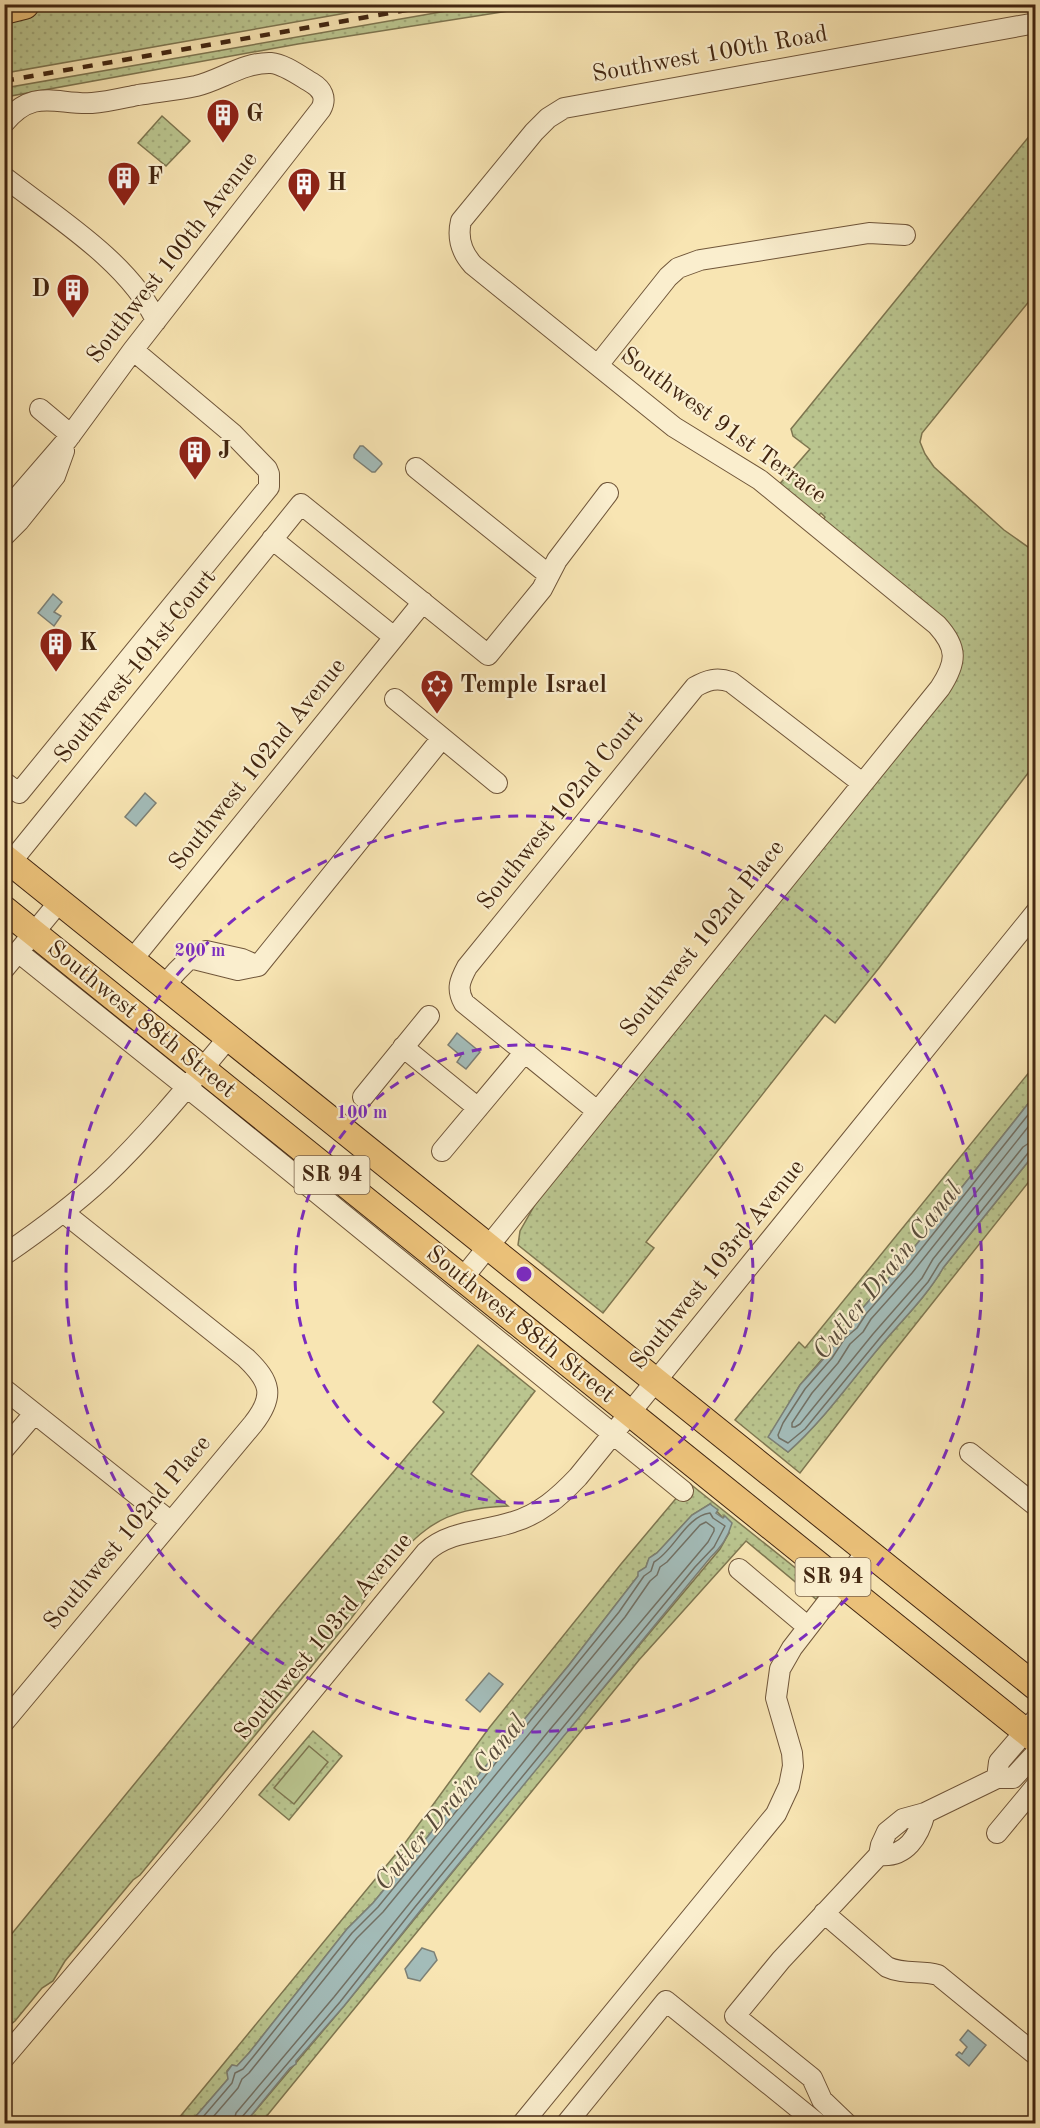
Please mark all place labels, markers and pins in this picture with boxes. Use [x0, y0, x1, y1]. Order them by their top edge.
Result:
building icon: G [205, 97, 241, 144]
place label: G [246, 103, 263, 127]
building icon: F [106, 160, 142, 207]
place label: F [147, 166, 163, 190]
building icon: H [286, 166, 322, 213]
place label: H [327, 172, 347, 196]
building icon: D [55, 272, 91, 319]
place label: D [31, 278, 50, 302]
building icon: J [177, 434, 213, 481]
place label: J [218, 440, 231, 464]
building icon: K [38, 626, 74, 673]
place label: K [79, 632, 97, 656]
synagogue icon: Temple Israel [419, 668, 455, 715]
place label: Temple Israel [460, 674, 607, 698]
centre of rings [514, 1264, 534, 1284]

